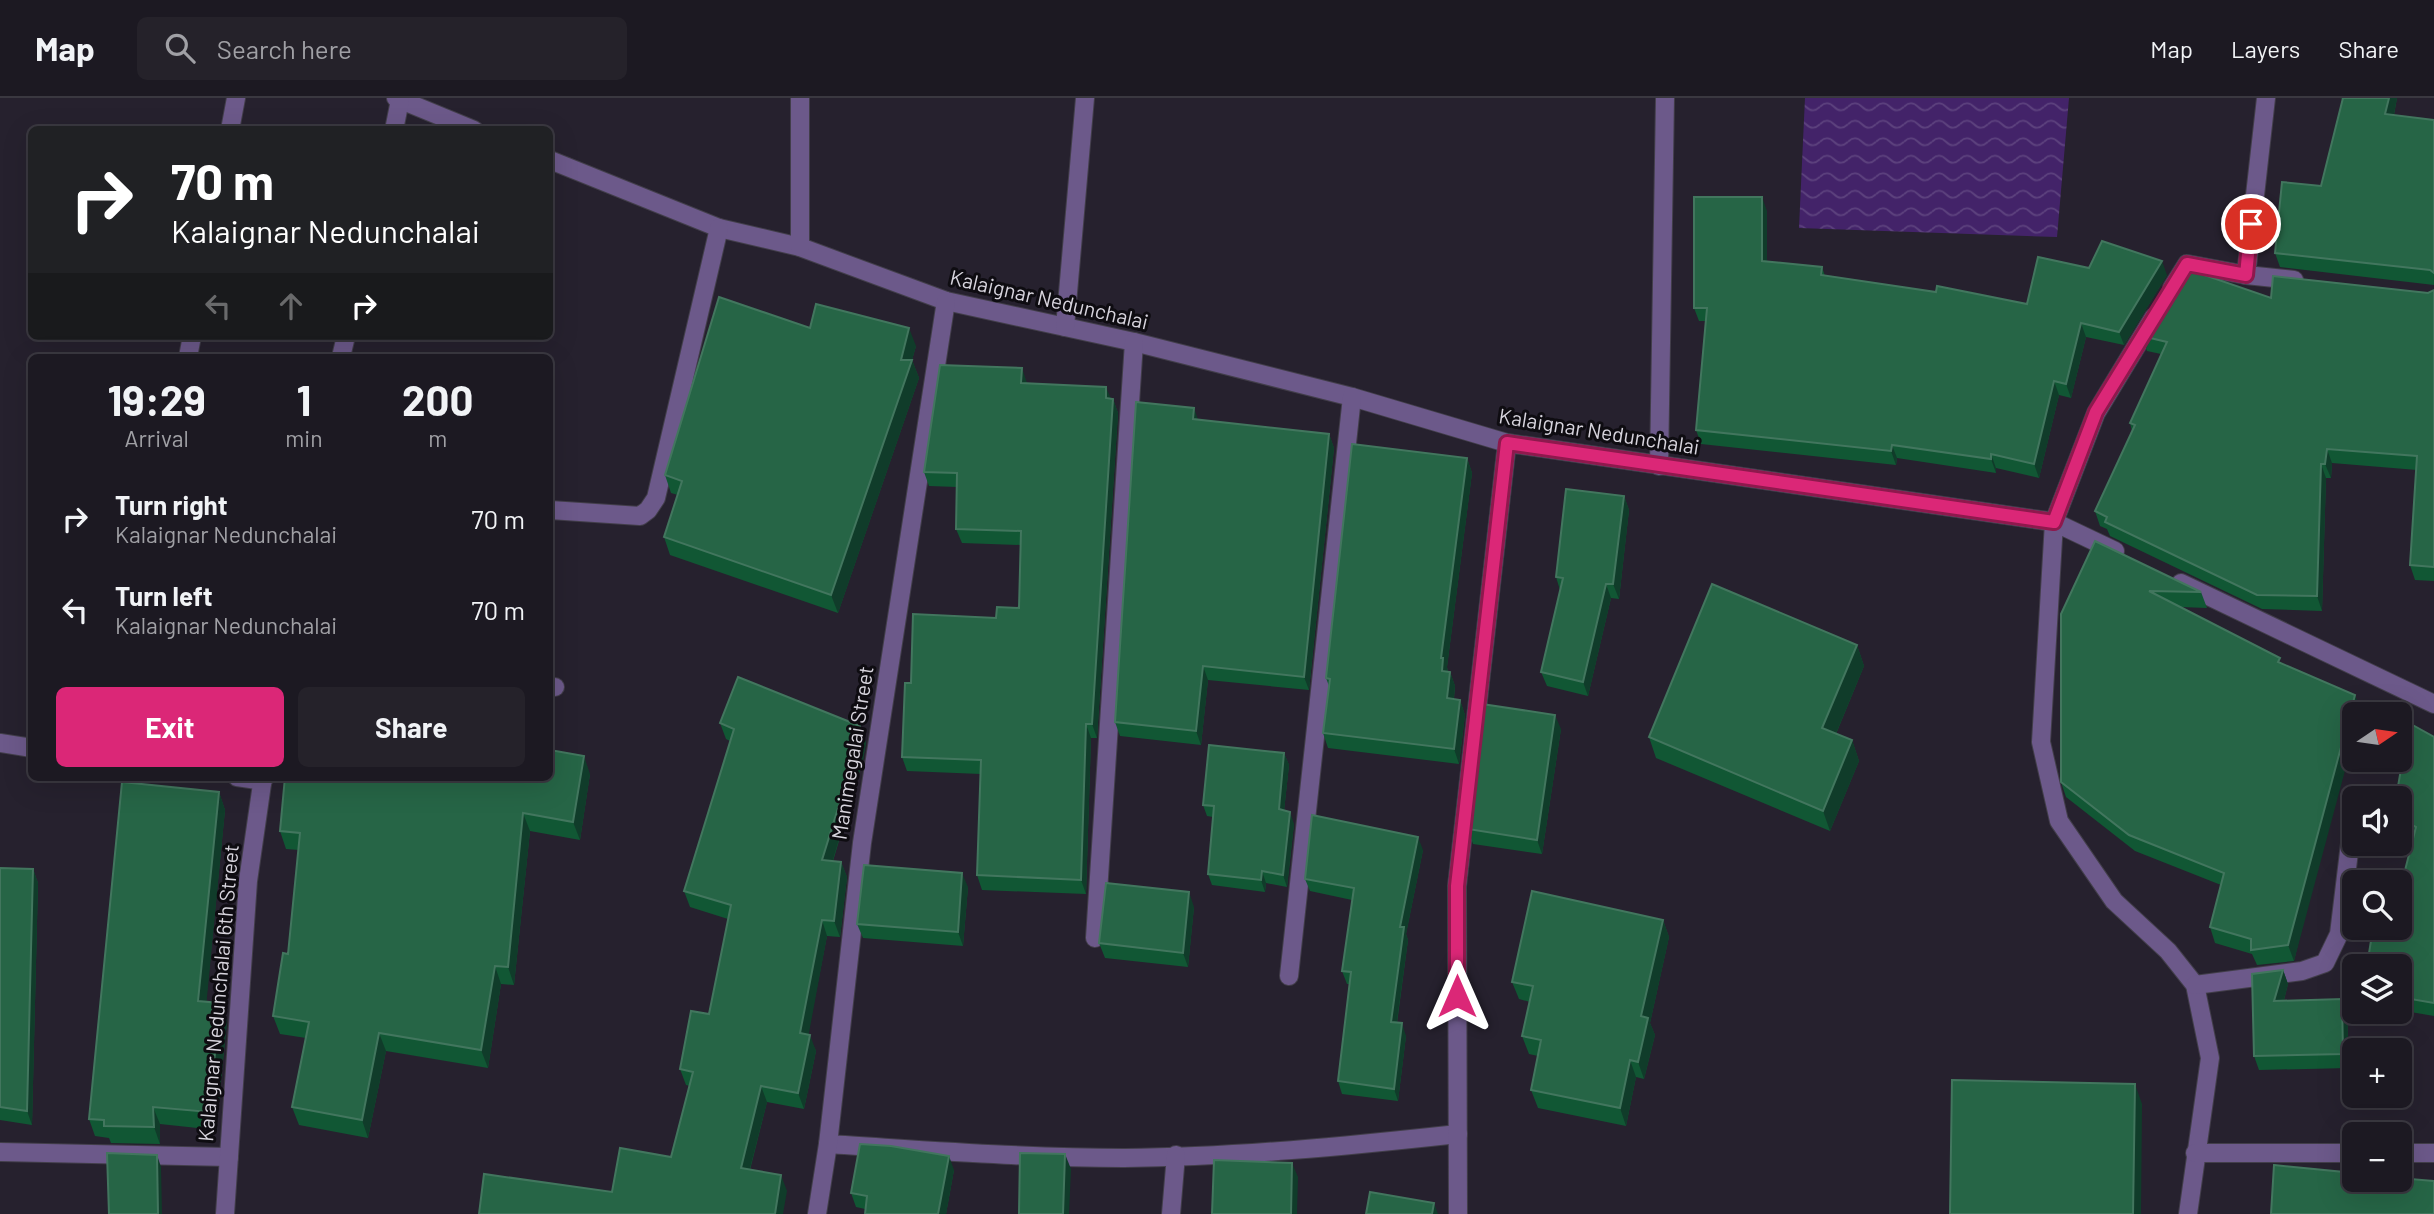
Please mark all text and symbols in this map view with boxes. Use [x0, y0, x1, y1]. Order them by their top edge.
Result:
search box [137, 17, 627, 80]
text: Map [35, 28, 95, 68]
icon: search [161, 29, 199, 67]
text: Search here [217, 33, 352, 64]
text: Map [2150, 34, 2193, 63]
text: Layers [2231, 34, 2300, 63]
text: Share [2338, 34, 2399, 63]
text: 70 m [171, 151, 274, 210]
icon: right [56, 154, 147, 245]
pin [2221, 194, 2281, 254]
icon: arrive [2232, 205, 2270, 243]
text: Kalaignar Nedunchalai [171, 211, 480, 249]
street label: Kalaignar Nedunchalai [948, 264, 1151, 334]
icon: left [199, 287, 237, 325]
icon: ahead [272, 287, 310, 325]
icon: right [345, 287, 383, 325]
text: 19:29 [108, 374, 206, 424]
text: 1 [296, 374, 311, 424]
text: 200 [402, 374, 473, 424]
street label: Kalaignar Nedunchalai [1497, 402, 1701, 459]
text: Arrival [124, 424, 189, 452]
text: min [285, 424, 323, 452]
text: m [428, 424, 447, 452]
text: Turn right [115, 489, 228, 520]
icon: right [56, 500, 94, 538]
text: 70 m [471, 503, 525, 534]
text: Kalaignar Nedunchalai [115, 520, 337, 548]
text: Turn left [115, 580, 213, 611]
icon: left [56, 591, 94, 629]
text: 70 m [471, 594, 525, 625]
text: Kalaignar Nedunchalai [115, 611, 337, 639]
street label: Manimegalai Street [825, 664, 878, 841]
button: Exit [56, 687, 284, 767]
button: Share [298, 687, 525, 767]
north arrow [2342, 702, 2412, 772]
map controls [2342, 702, 2412, 1192]
button: sound [2342, 786, 2412, 856]
street label: Kalaignar Nedunchalai 6th Street [192, 843, 243, 1143]
button: search [2342, 870, 2412, 940]
button: layers [2342, 954, 2412, 1024]
position arrow [1420, 959, 1494, 1033]
button: + [2342, 1038, 2412, 1108]
button: − [2342, 1122, 2412, 1192]

